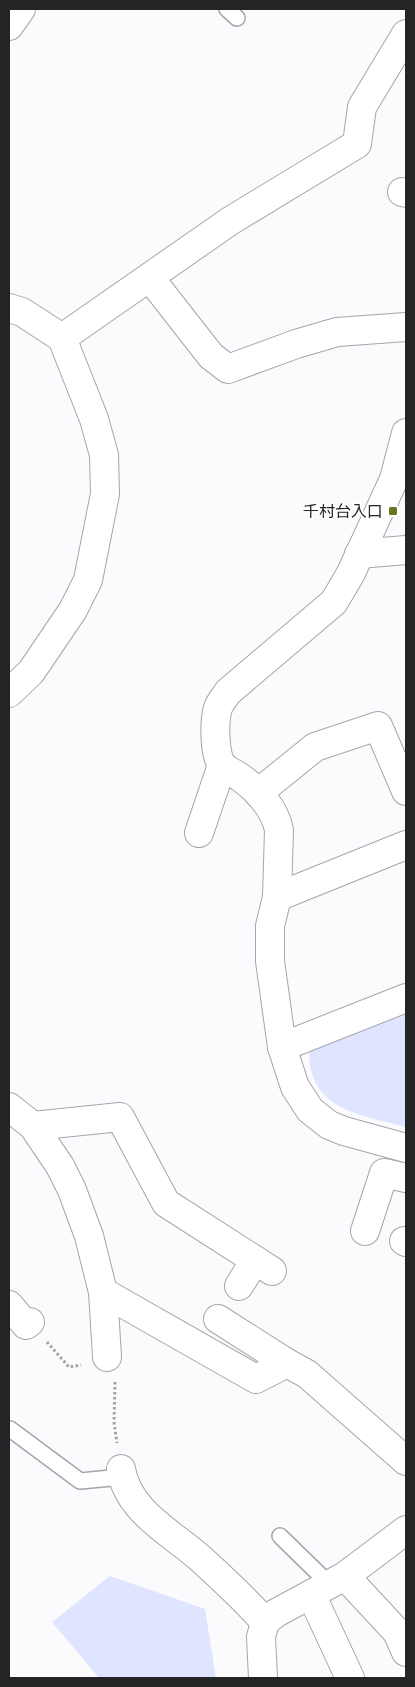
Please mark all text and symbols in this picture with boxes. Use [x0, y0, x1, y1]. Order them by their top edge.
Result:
place label: 千村台入口 [303, 502, 383, 520]
marker: 千村台入口 [387, 505, 399, 517]

